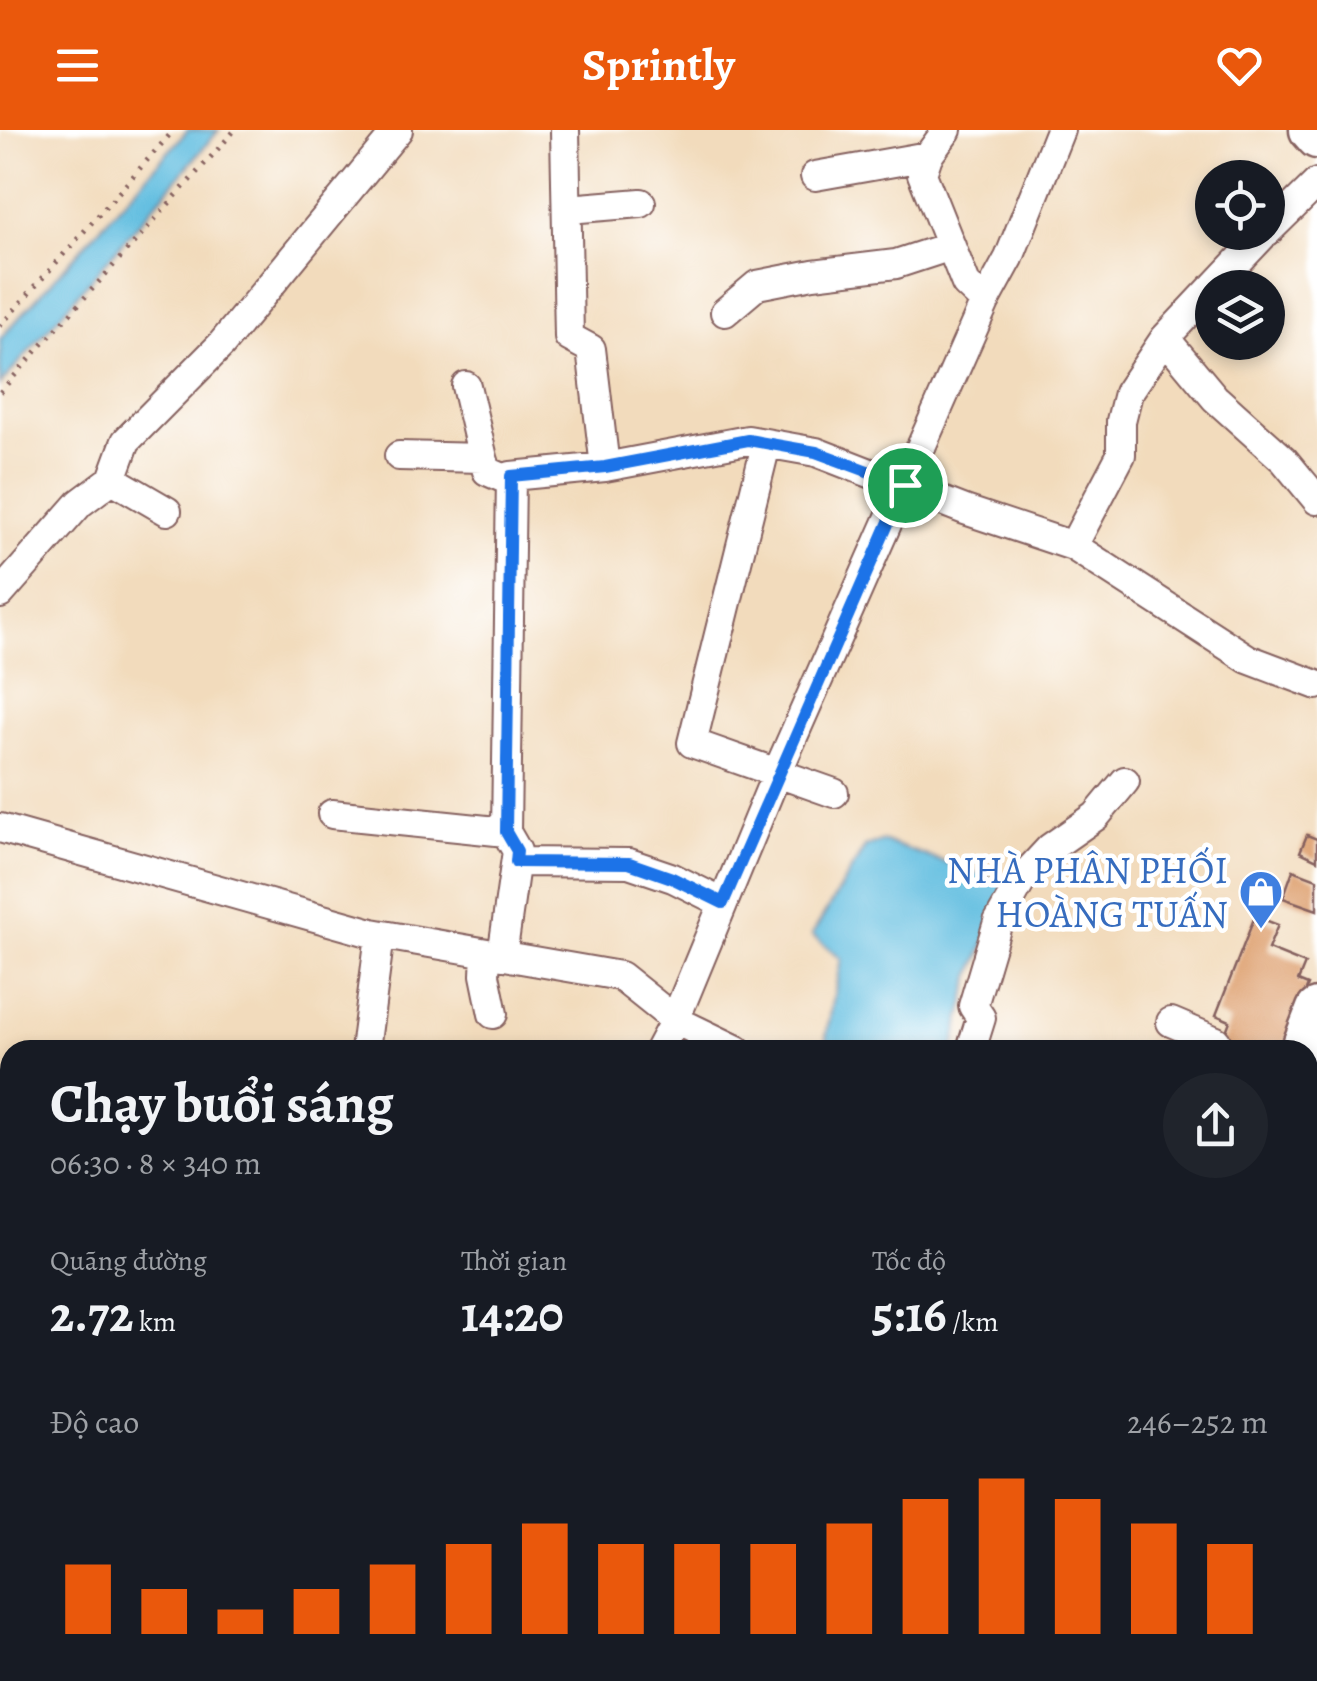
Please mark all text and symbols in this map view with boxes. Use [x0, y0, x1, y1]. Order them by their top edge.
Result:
text: Sprintly [582, 34, 735, 96]
icon: menu [50, 38, 105, 93]
icon: heart [1212, 38, 1267, 93]
map controls [1195, 160, 1285, 360]
button: locate [1195, 160, 1285, 250]
button: layers [1195, 270, 1285, 360]
pin [863, 443, 948, 528]
icon: arrive [878, 458, 933, 513]
place label: NHÀ PHÂN PHỐI HOÀNG TUẤN [947, 844, 1228, 940]
shop icon: NHÀ PHÂN PHỐI HOÀNG TUẤN [1238, 869, 1284, 930]
text: Chạy buổi sáng [50, 1066, 394, 1141]
button: share [1163, 1073, 1268, 1178]
text: 06:30 · 8 × 340 m [50, 1141, 261, 1185]
text: Quãng đường [50, 1242, 207, 1280]
text: Thời gian [461, 1242, 567, 1280]
text: Tốc độ [872, 1242, 946, 1280]
text: 2.72 [50, 1280, 133, 1348]
text: 14:20 [461, 1280, 564, 1348]
text: 5:16 [872, 1280, 947, 1348]
text: km [133, 1303, 176, 1341]
text: /km [947, 1303, 998, 1341]
text: Độ cao [50, 1400, 139, 1444]
text: 246–252 m [1127, 1400, 1268, 1444]

